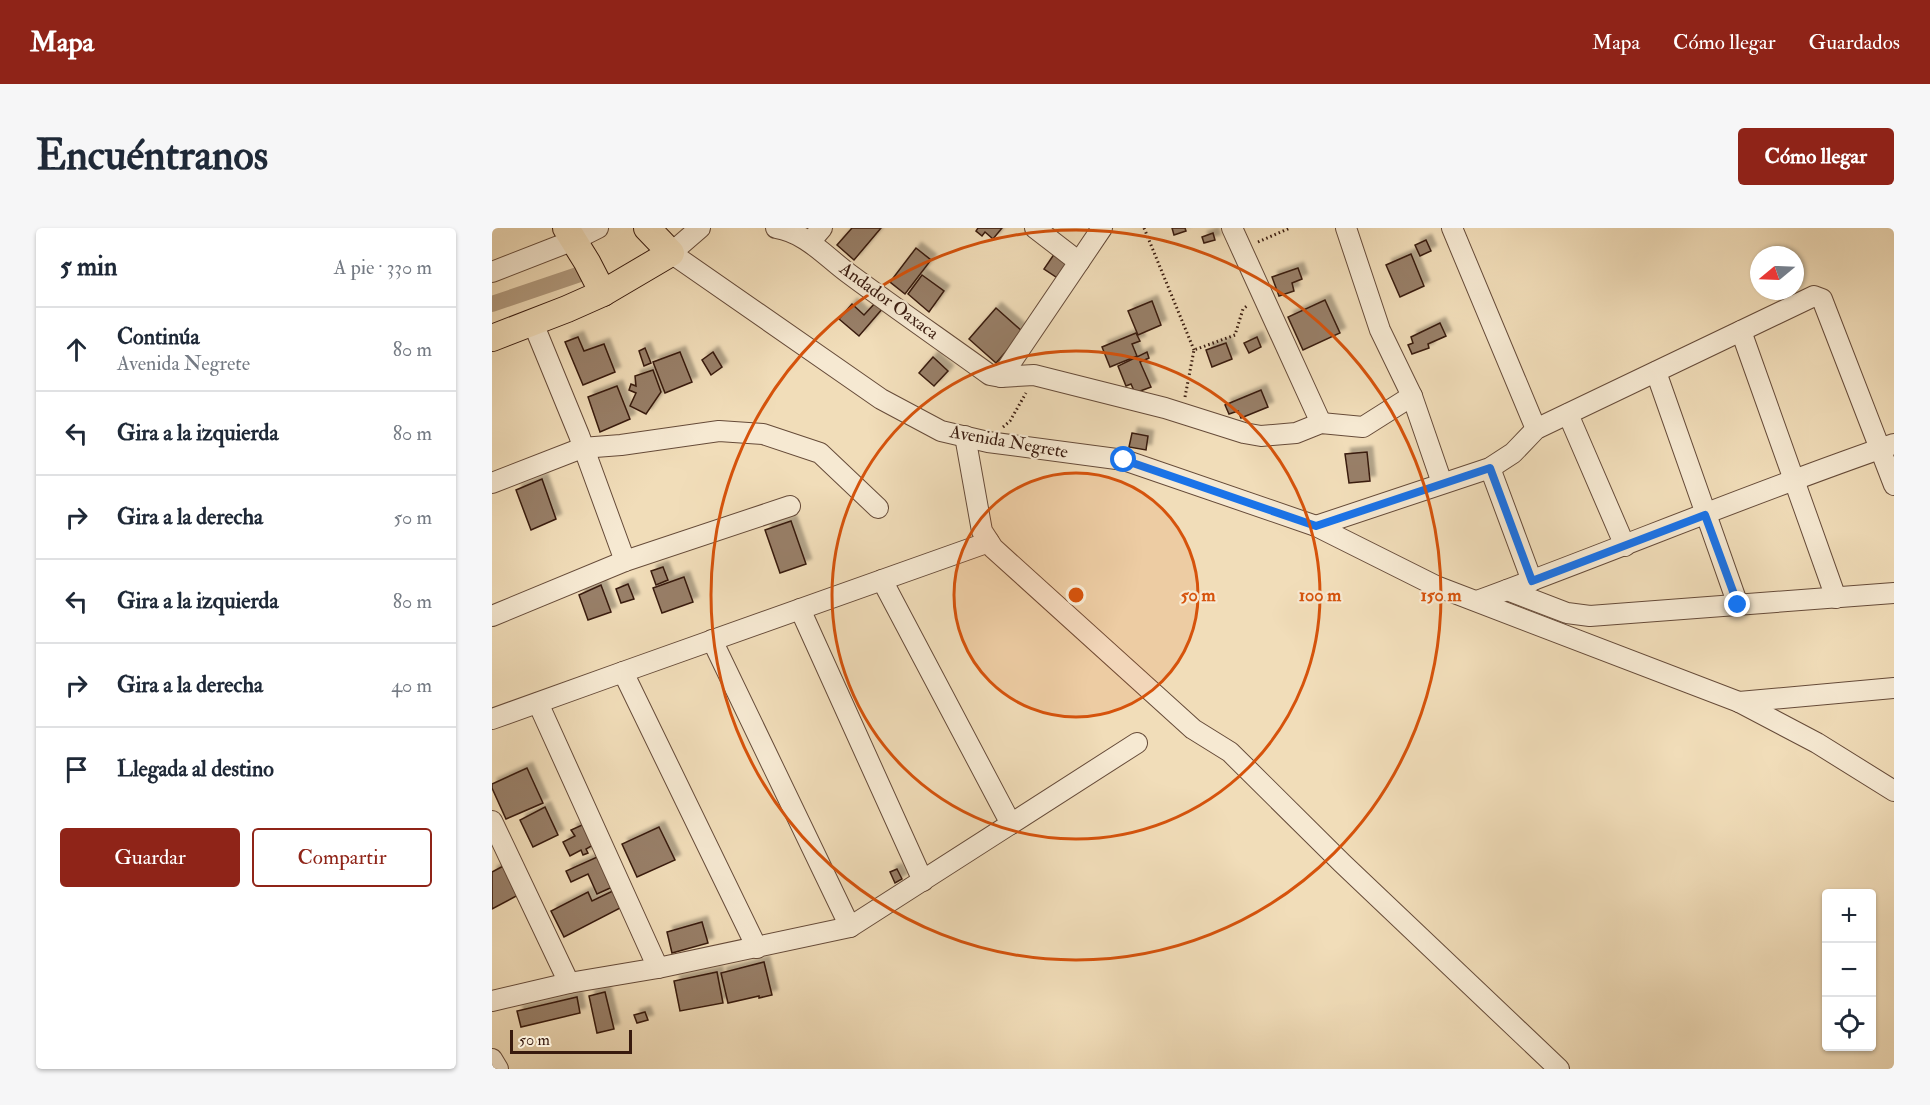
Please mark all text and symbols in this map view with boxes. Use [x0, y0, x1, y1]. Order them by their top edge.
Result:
text: Mapa [30, 25, 94, 60]
text: Mapa [1592, 29, 1640, 56]
text: Cómo llegar [1673, 29, 1776, 56]
text: Guardados [1809, 29, 1900, 56]
button: Cómo llegar [1738, 128, 1894, 185]
text: Encuéntranos [36, 130, 268, 182]
north arrow [1750, 246, 1804, 300]
text: 5 min [60, 251, 117, 283]
text: A pie · 330 m [334, 255, 432, 280]
street label: Andador Oaxaca [834, 257, 944, 345]
text: Continúa [117, 323, 200, 351]
icon: ahead [60, 333, 93, 366]
text: 80 m [393, 337, 432, 362]
text: Avenida Negrete [117, 351, 250, 376]
icon: left [60, 417, 93, 450]
text: Gira a la izquierda [117, 419, 278, 447]
street label: Avenida Negrete [947, 420, 1070, 464]
text: 80 m [393, 421, 432, 446]
route start [1110, 446, 1136, 472]
icon: right [60, 501, 93, 534]
text: Gira a la derecha [117, 503, 263, 531]
text: 50 m [393, 505, 432, 530]
text: 50 m [1181, 584, 1216, 607]
text: 100 m [1299, 584, 1342, 607]
text: 150 m [1420, 584, 1463, 607]
icon: left [60, 585, 93, 618]
centre of rings [1066, 585, 1086, 605]
text: Gira a la izquierda [117, 587, 278, 615]
text: 80 m [393, 589, 432, 614]
route end [1724, 591, 1750, 617]
icon: right [60, 669, 93, 702]
text: Gira a la derecha [117, 671, 263, 699]
text: 40 m [391, 673, 432, 698]
icon: arrive [60, 753, 93, 786]
text: Llegada al destino [117, 755, 274, 783]
button: Guardar [60, 828, 240, 887]
button: Compartir [252, 828, 432, 887]
map controls [1822, 889, 1876, 1051]
button: + [1822, 889, 1876, 943]
button: − [1822, 943, 1876, 997]
button: locate [1822, 997, 1876, 1051]
scale bar [510, 1027, 632, 1054]
text: 50 m [519, 1030, 550, 1050]

